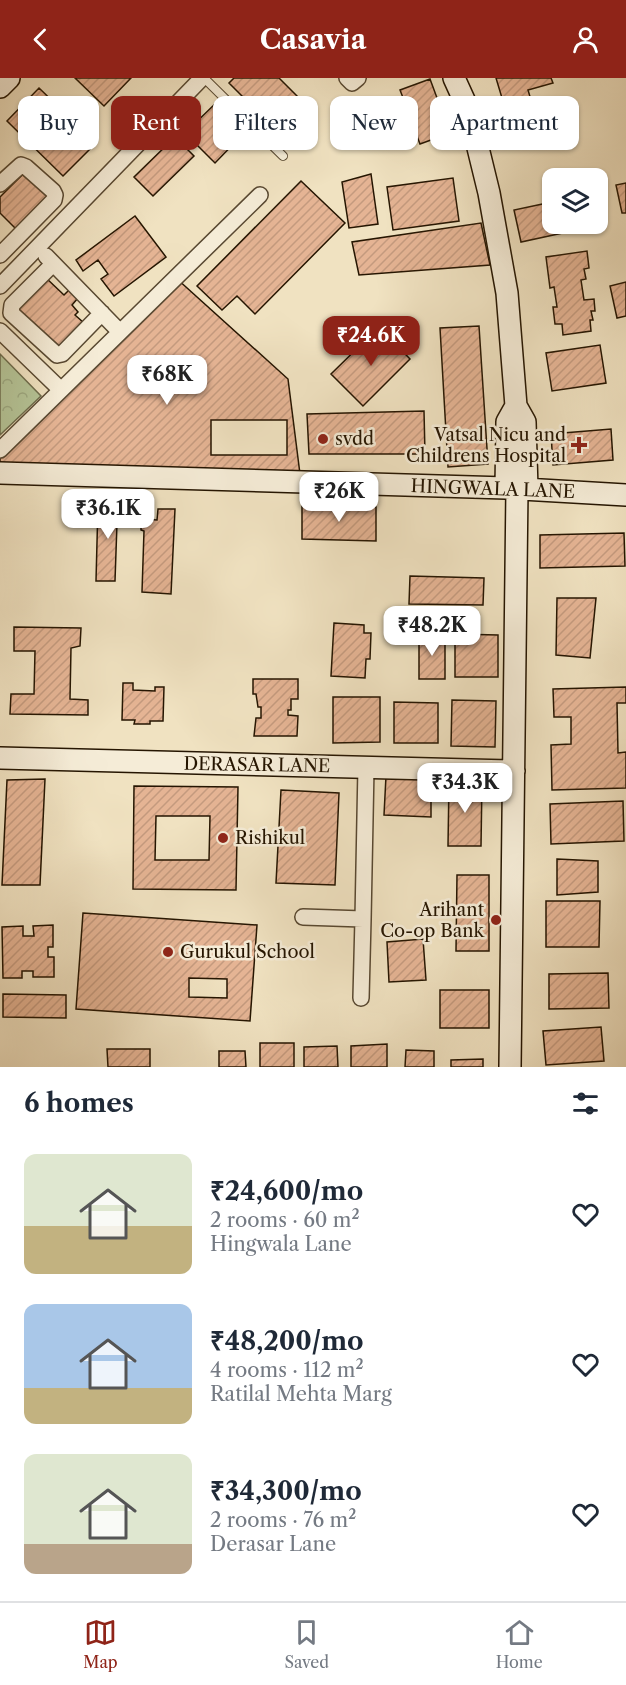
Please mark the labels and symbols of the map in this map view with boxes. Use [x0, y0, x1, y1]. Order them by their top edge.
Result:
pin: ₹24.6K [322, 316, 420, 367]
pin: ₹68K [131, 355, 203, 406]
place label: Vatsal Nicu and Childrens Hospital [406, 424, 566, 467]
place label: svdd [335, 428, 374, 450]
marker: svdd [316, 432, 330, 446]
marker: Vatsal Nicu and Childrens Hospital [570, 436, 588, 454]
pin: ₹26K [303, 472, 375, 523]
street label: HINGWALA LANE [410, 475, 576, 503]
pin: ₹36.1K [59, 489, 157, 540]
pin: ₹48.2K [383, 606, 481, 657]
street label: DERASAR LANE [183, 753, 331, 777]
pin: ₹34.3K [416, 763, 514, 814]
place label: Rishikul [235, 827, 305, 849]
marker: Rishikul [216, 831, 230, 845]
place label: Arihant Co-op Bank [380, 899, 486, 942]
marker: Arihant Co-op Bank [489, 913, 503, 927]
place label: Gurukul School [180, 941, 315, 963]
marker: Gurukul School [161, 945, 175, 959]

